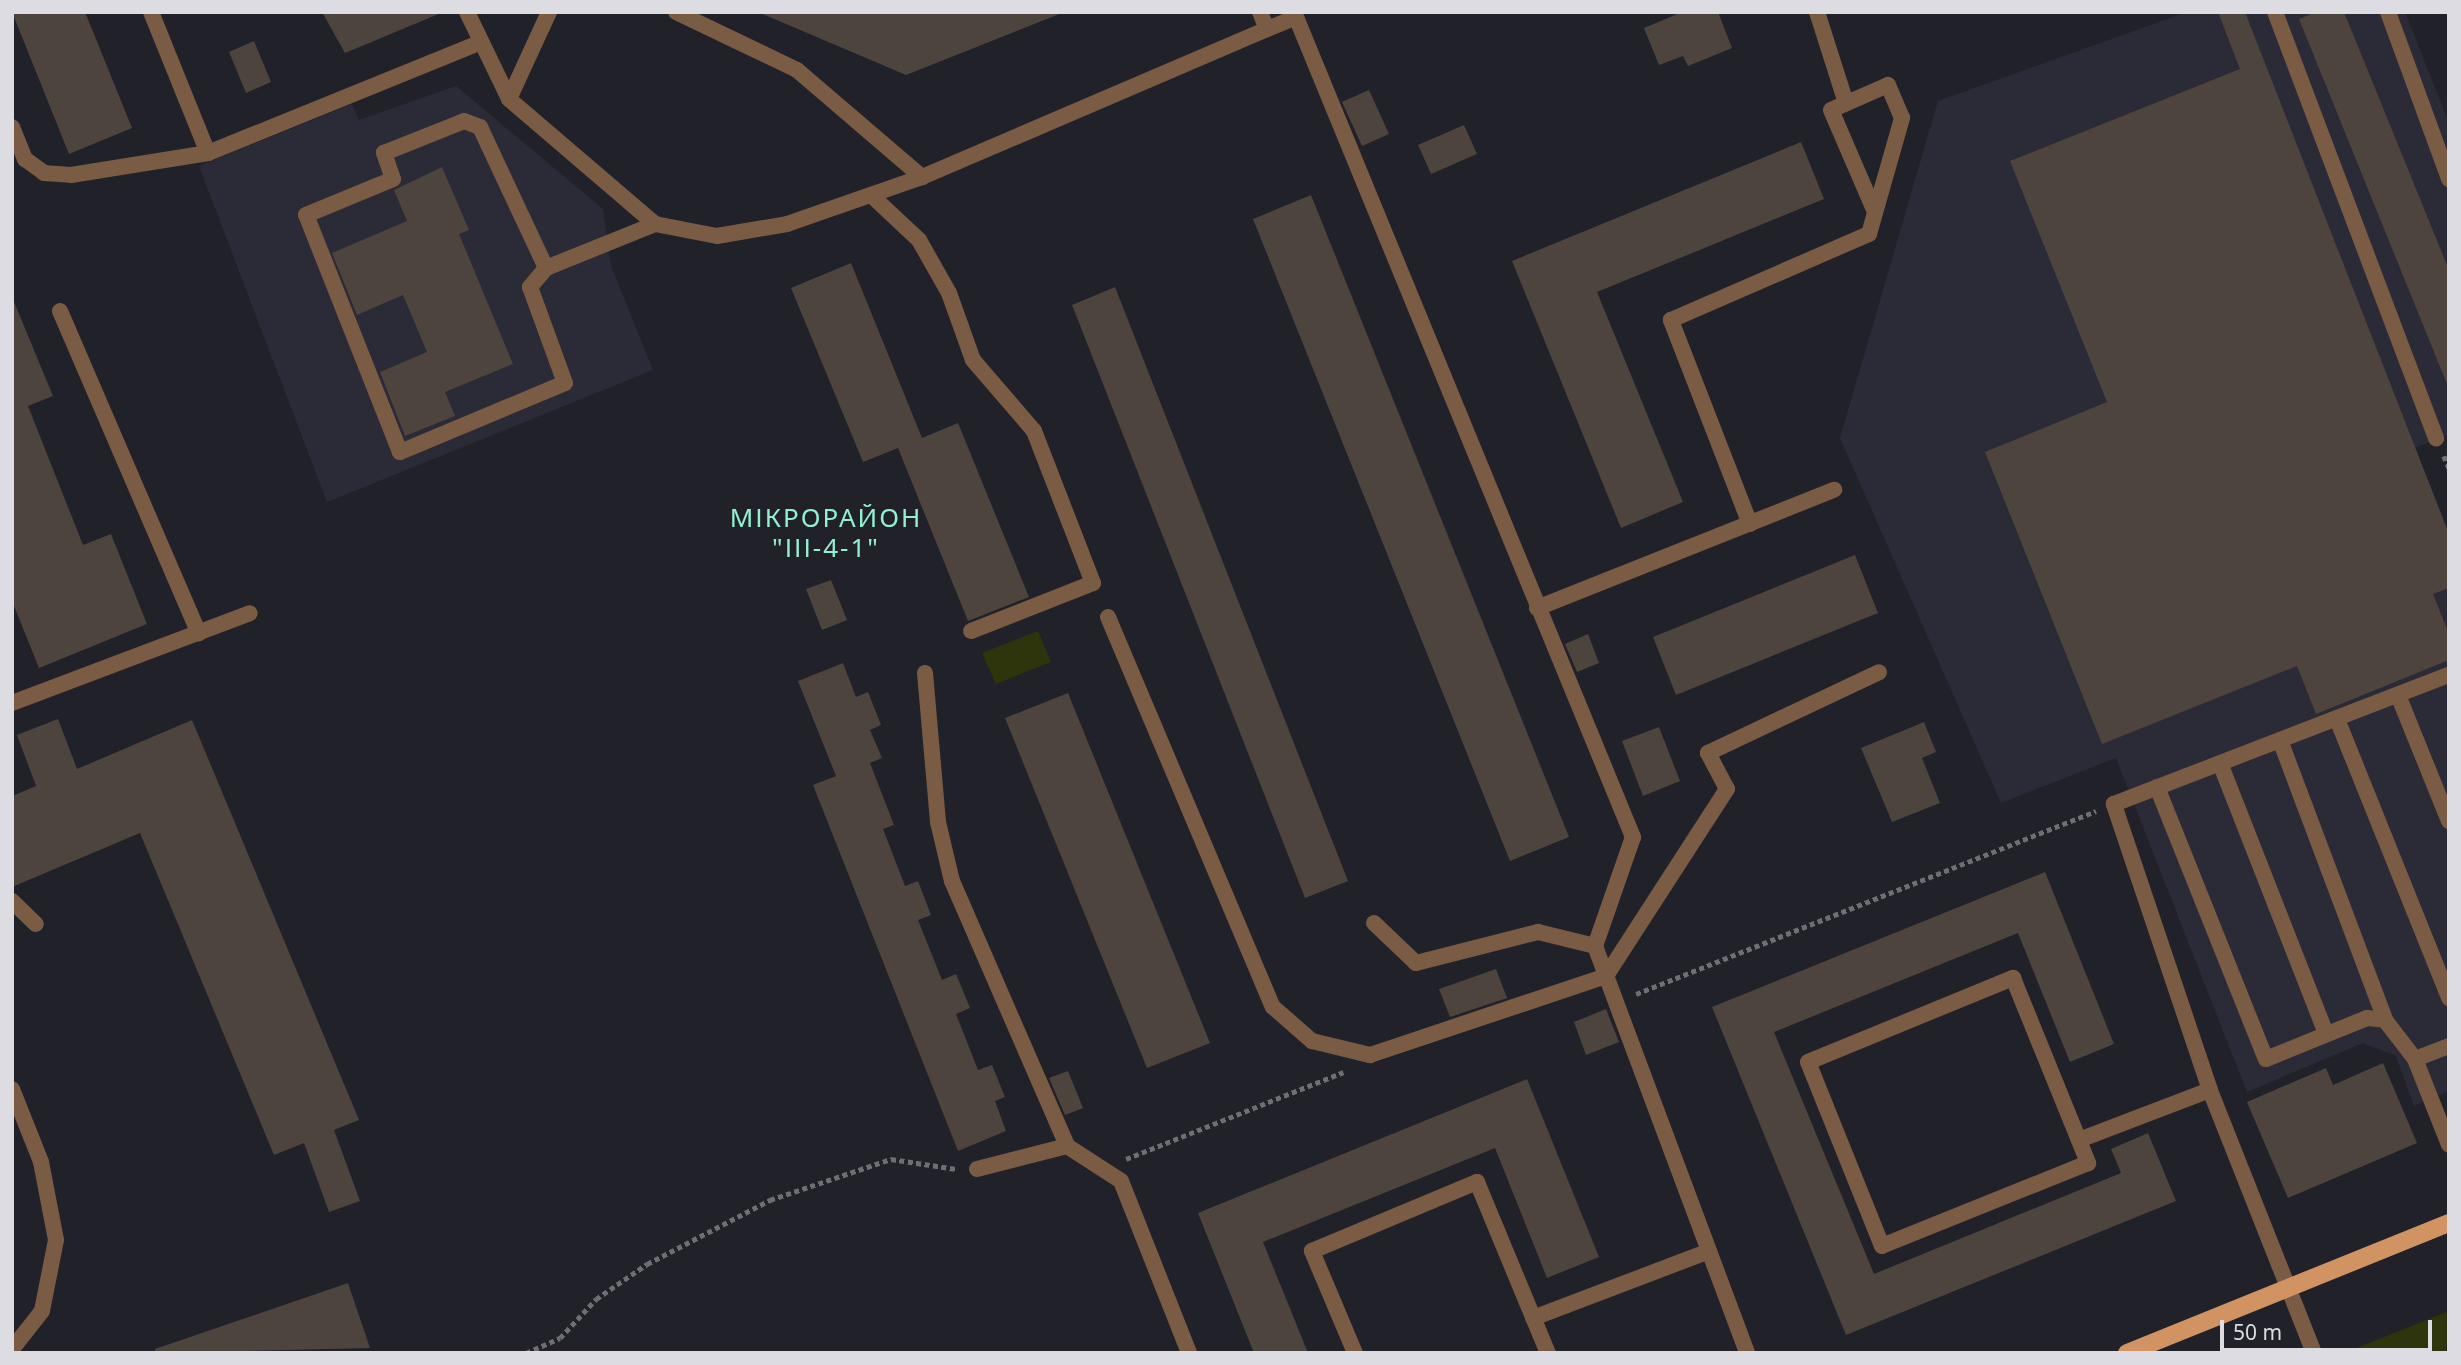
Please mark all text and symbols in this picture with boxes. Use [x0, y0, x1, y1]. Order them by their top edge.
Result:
district label: МІКРОРАЙОН "ІІІ-4-1" [731, 502, 921, 564]
scale bar [2223, 1306, 2435, 1350]
text: 50 m [2233, 1318, 2282, 1346]

